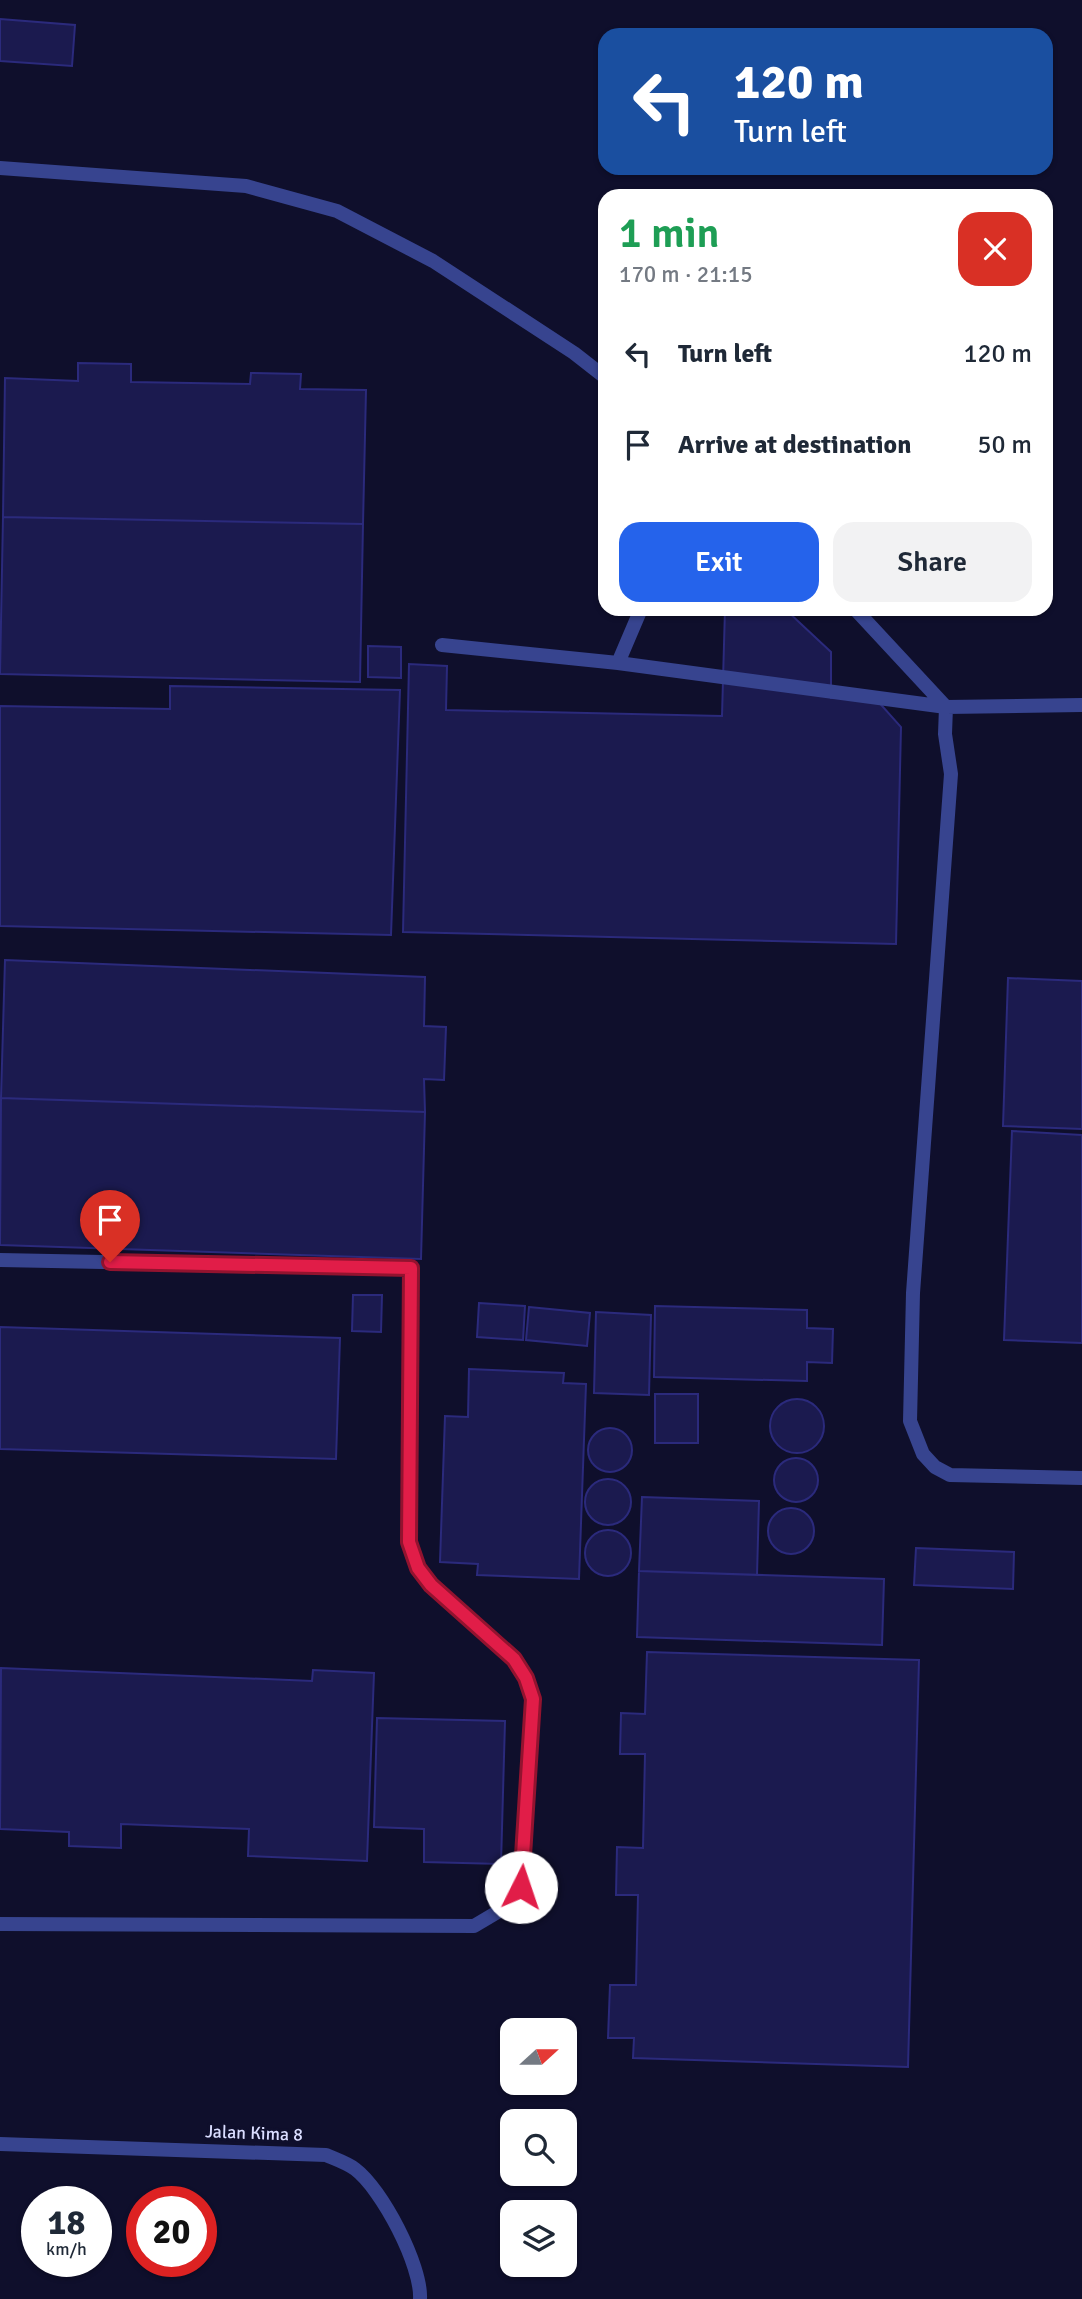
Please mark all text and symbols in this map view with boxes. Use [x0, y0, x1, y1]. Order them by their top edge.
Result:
text: 120 m [734, 52, 864, 112]
icon: left [619, 56, 710, 147]
text: Turn left [734, 112, 847, 151]
text: 1 min [619, 208, 720, 259]
button: close [958, 212, 1032, 286]
text: 170 m · 21:15 [619, 260, 753, 289]
icon: left [619, 335, 657, 373]
text: Turn left [678, 338, 772, 370]
text: 120 m [963, 338, 1032, 370]
icon: arrive [619, 426, 657, 464]
text: Arrive at destination [678, 429, 911, 461]
text: 50 m [977, 429, 1032, 461]
button: Exit [619, 522, 819, 602]
button: Share [833, 522, 1032, 602]
pin [80, 1190, 140, 1262]
icon: arrive [91, 1201, 129, 1239]
position arrow [484, 1850, 558, 1924]
north arrow [500, 2018, 578, 2095]
map controls [500, 2018, 577, 2277]
button: search [500, 2109, 577, 2186]
street label: Jalan Kima 8 [205, 2120, 303, 2146]
speed limit sign: 20 [126, 2186, 217, 2277]
button: layers [500, 2200, 577, 2277]
text: 18 [48, 2201, 85, 2244]
text: km/h [46, 2238, 87, 2260]

